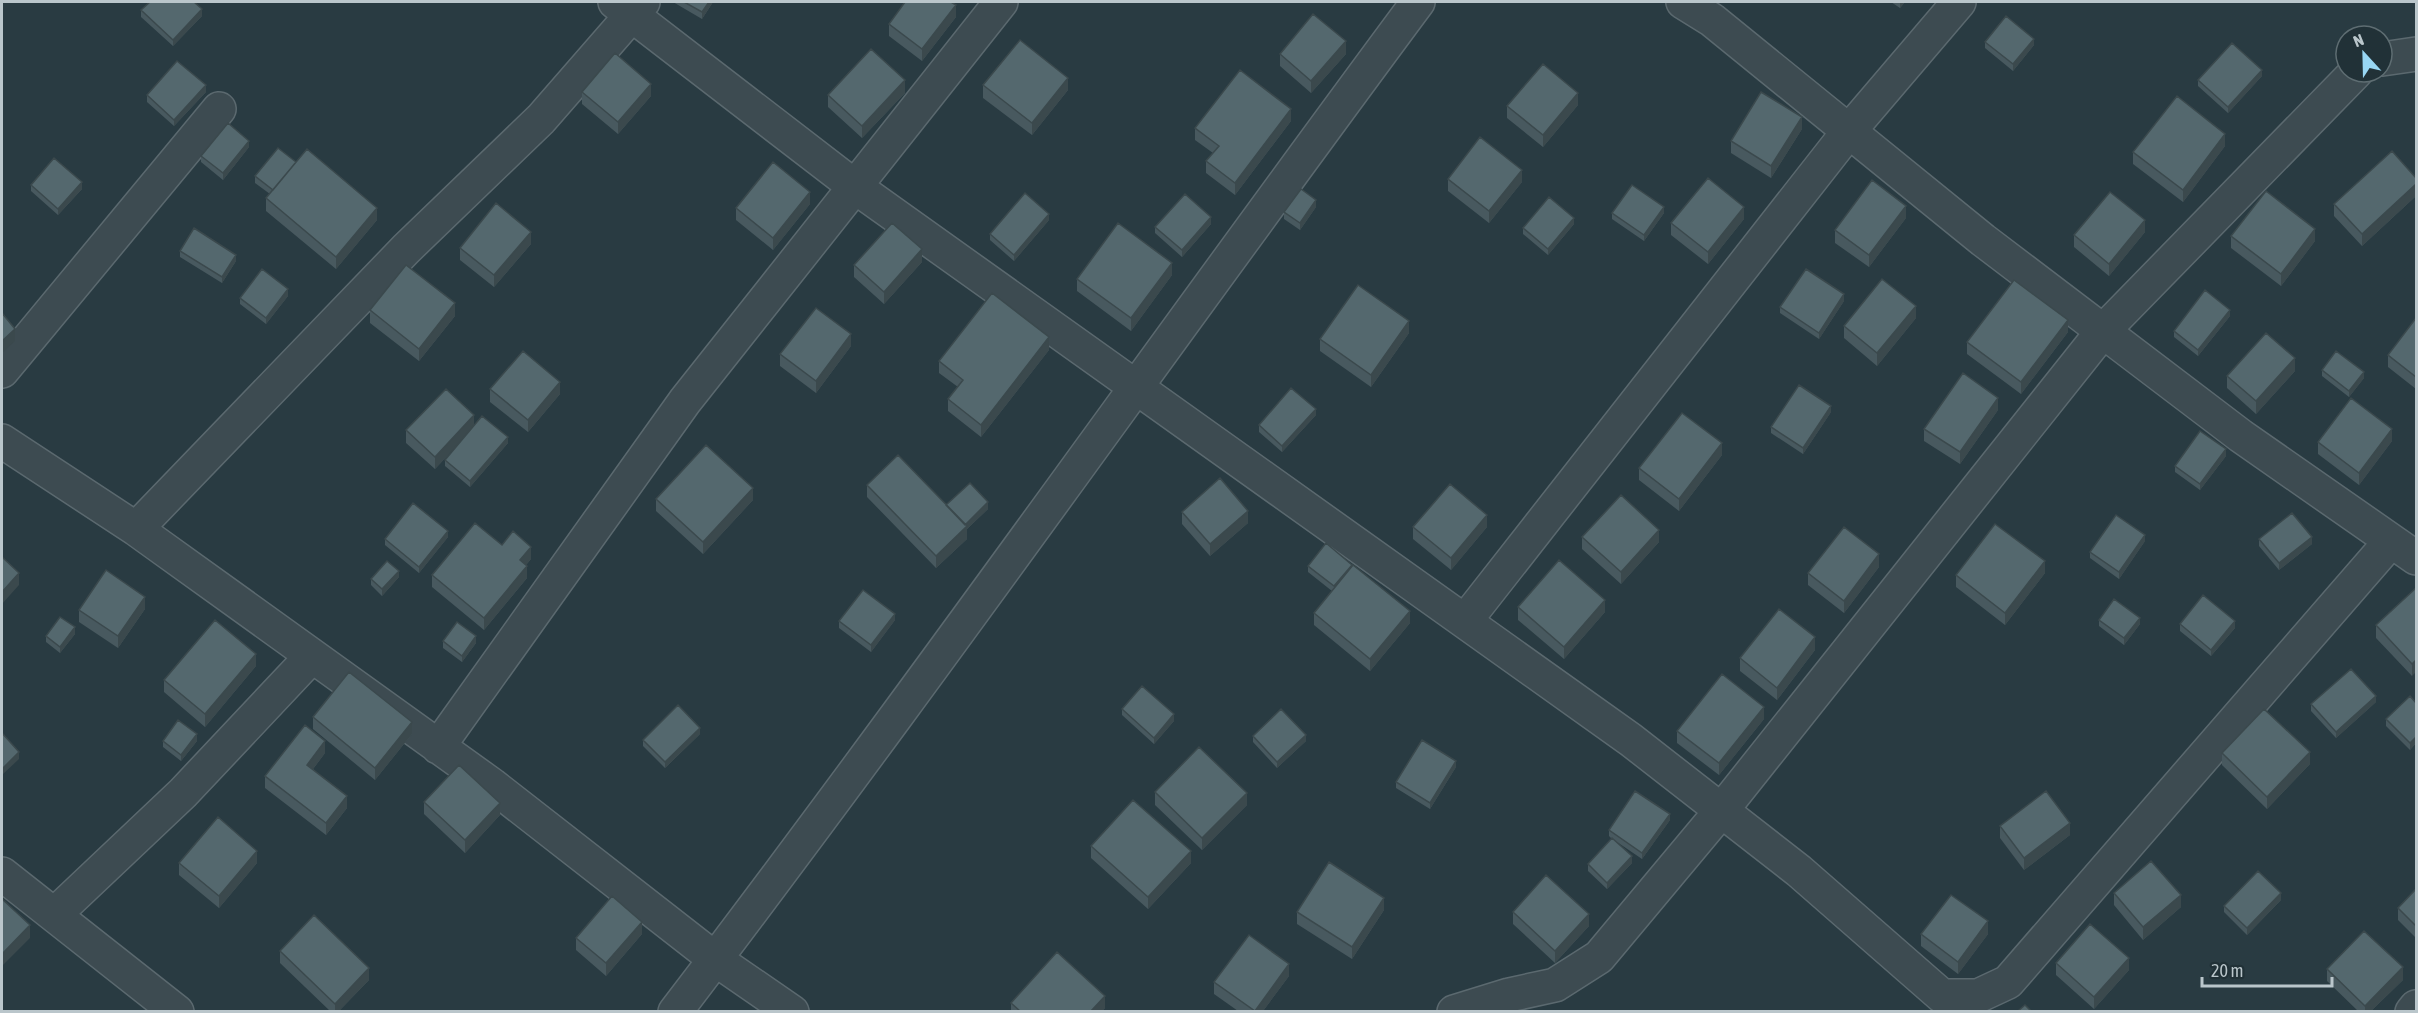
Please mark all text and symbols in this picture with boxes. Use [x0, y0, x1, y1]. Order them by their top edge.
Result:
north arrow [2334, 24, 2394, 84]
text: N [2351, 30, 2366, 50]
scale bar [2202, 950, 2332, 988]
text: 20 m [2211, 960, 2243, 981]

